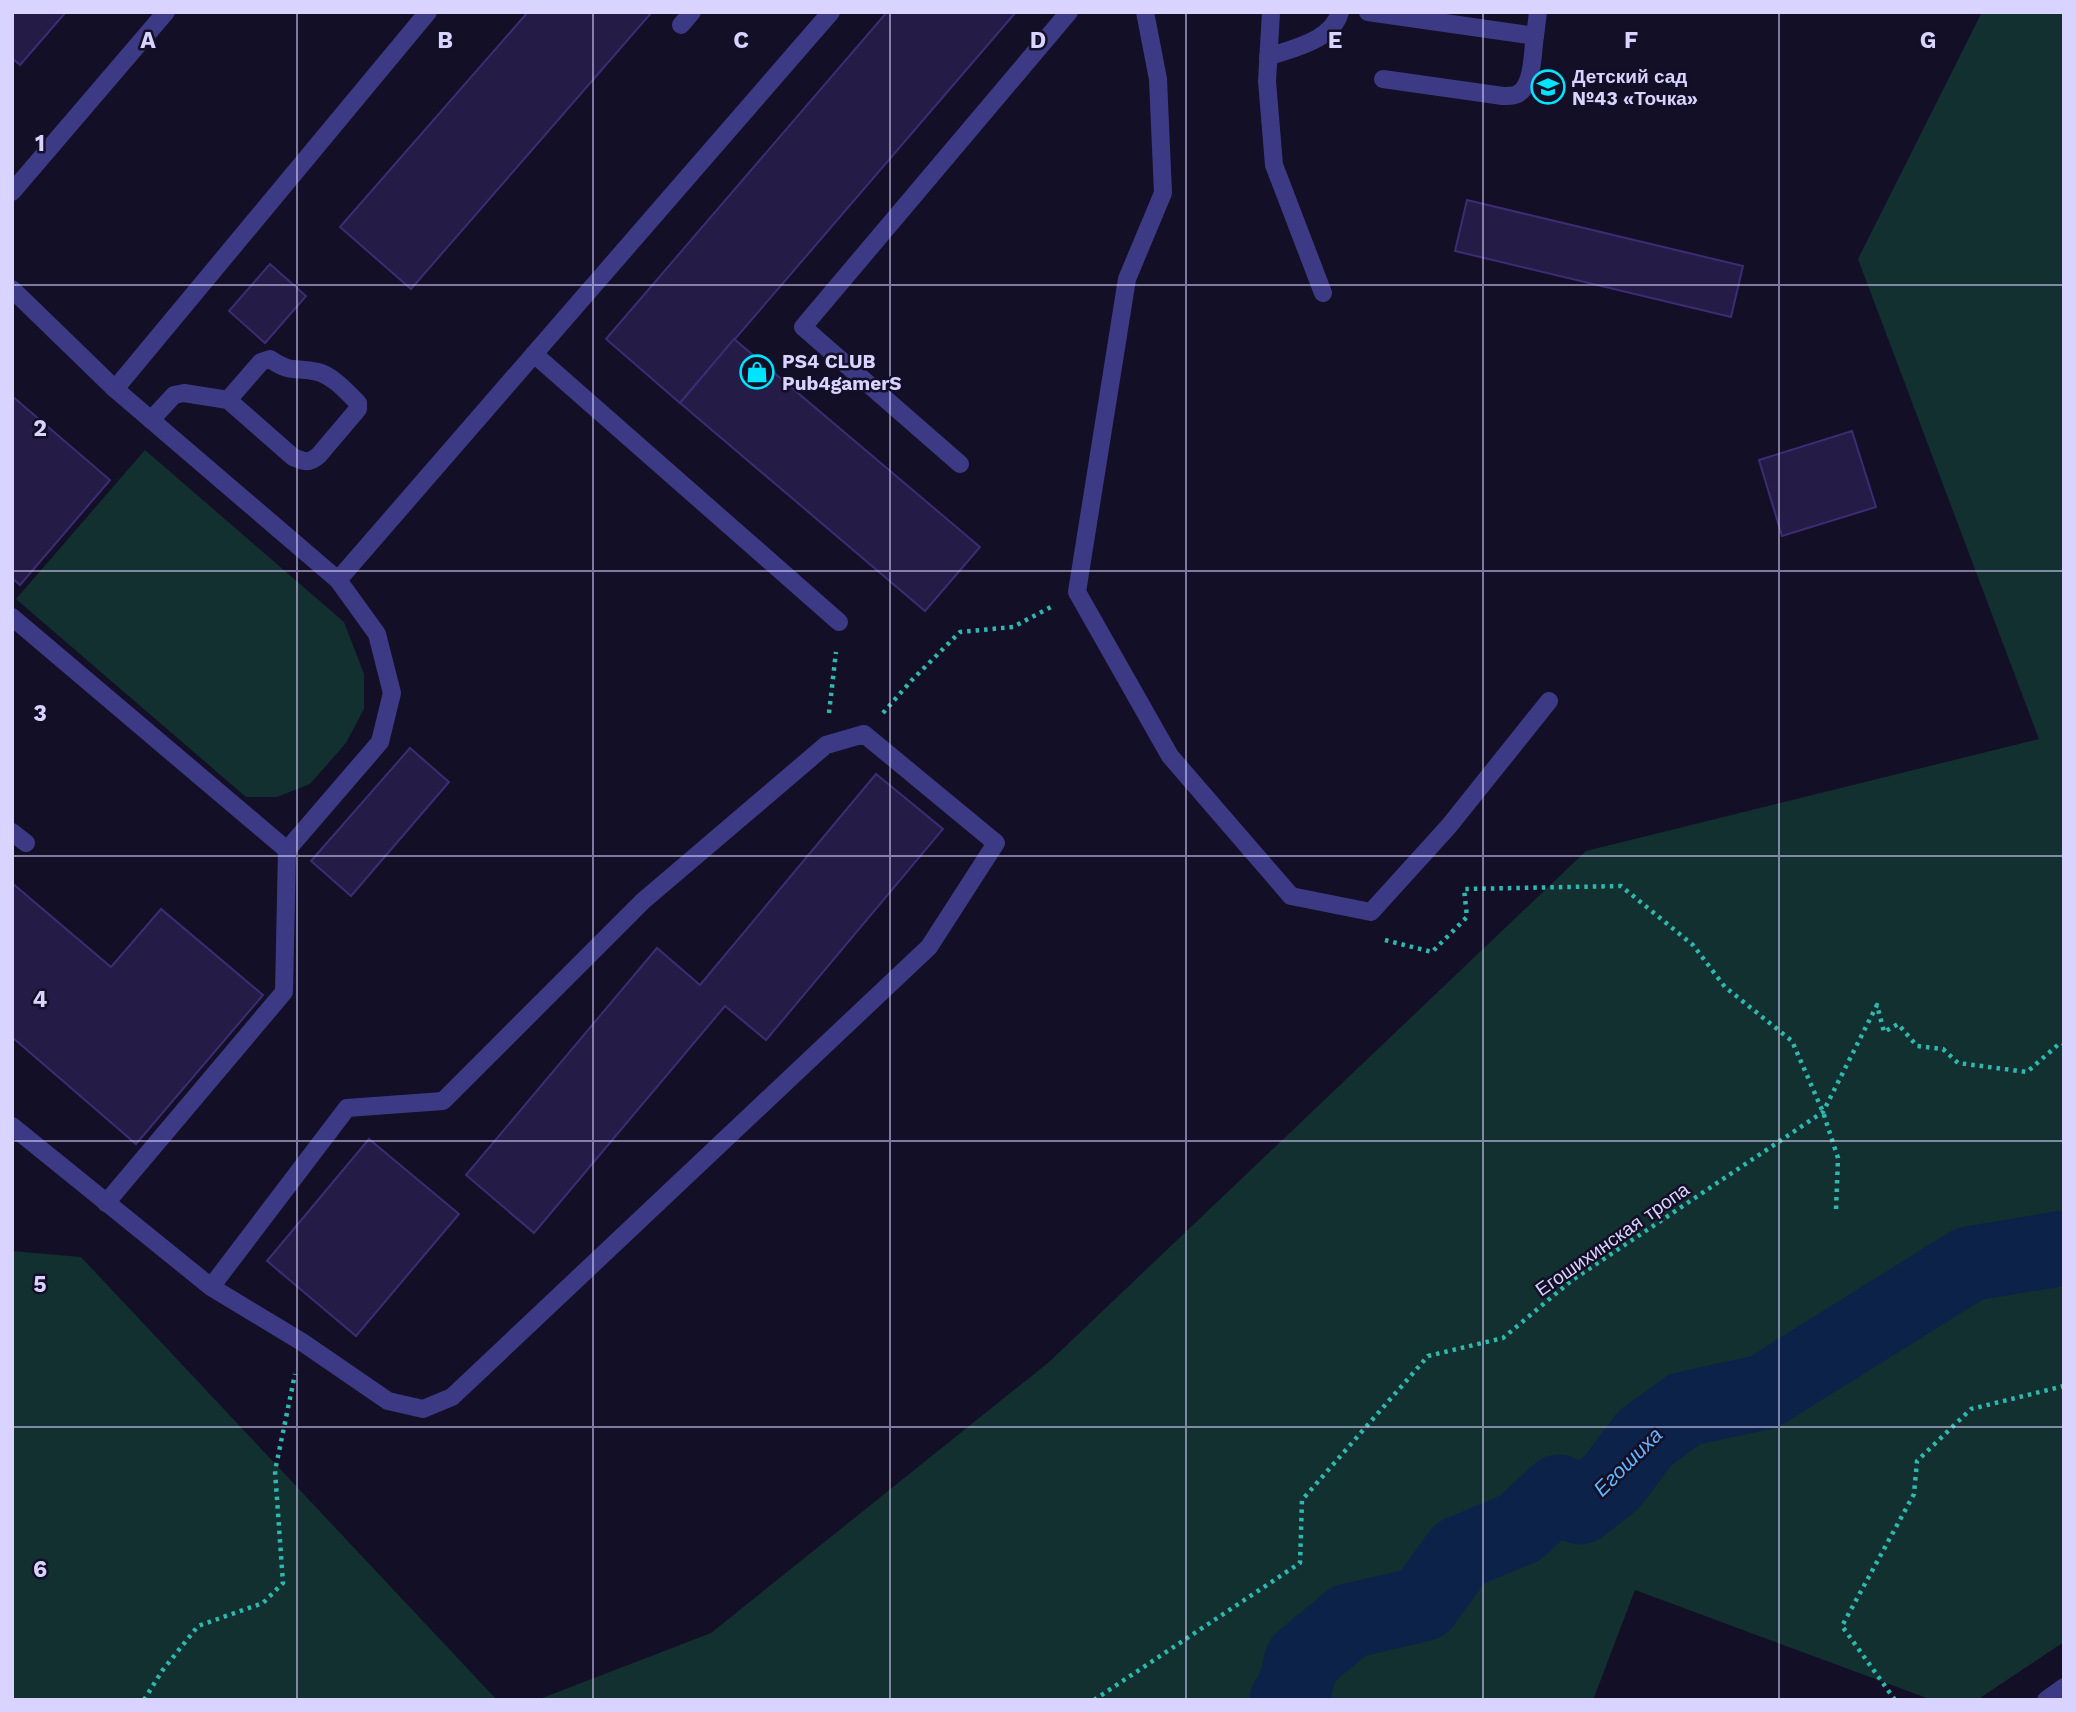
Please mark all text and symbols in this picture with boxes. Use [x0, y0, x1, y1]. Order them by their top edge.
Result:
text: A [140, 27, 156, 54]
text: B [437, 27, 453, 54]
text: C [733, 27, 749, 54]
text: D [1030, 27, 1046, 54]
text: E [1328, 27, 1342, 54]
text: F [1624, 27, 1638, 54]
text: G [1920, 27, 1936, 54]
place label: Детский сад №43 «Точка» [1572, 65, 1698, 110]
school or university icon: Детский сад №43 «Точка» [1529, 68, 1567, 106]
text: 1 [35, 130, 45, 157]
place label: PS4 CLUB Pub4gamerS [782, 350, 902, 395]
shop icon: PS4 CLUB Pub4gamerS [738, 353, 776, 391]
text: 2 [33, 415, 47, 442]
text: 3 [33, 700, 47, 727]
text: 4 [33, 986, 48, 1013]
street label: Егошихинская тропа [1531, 1177, 1694, 1301]
text: 5 [33, 1271, 47, 1298]
water label: Егошиха [1588, 1422, 1667, 1501]
text: 6 [33, 1556, 47, 1583]

